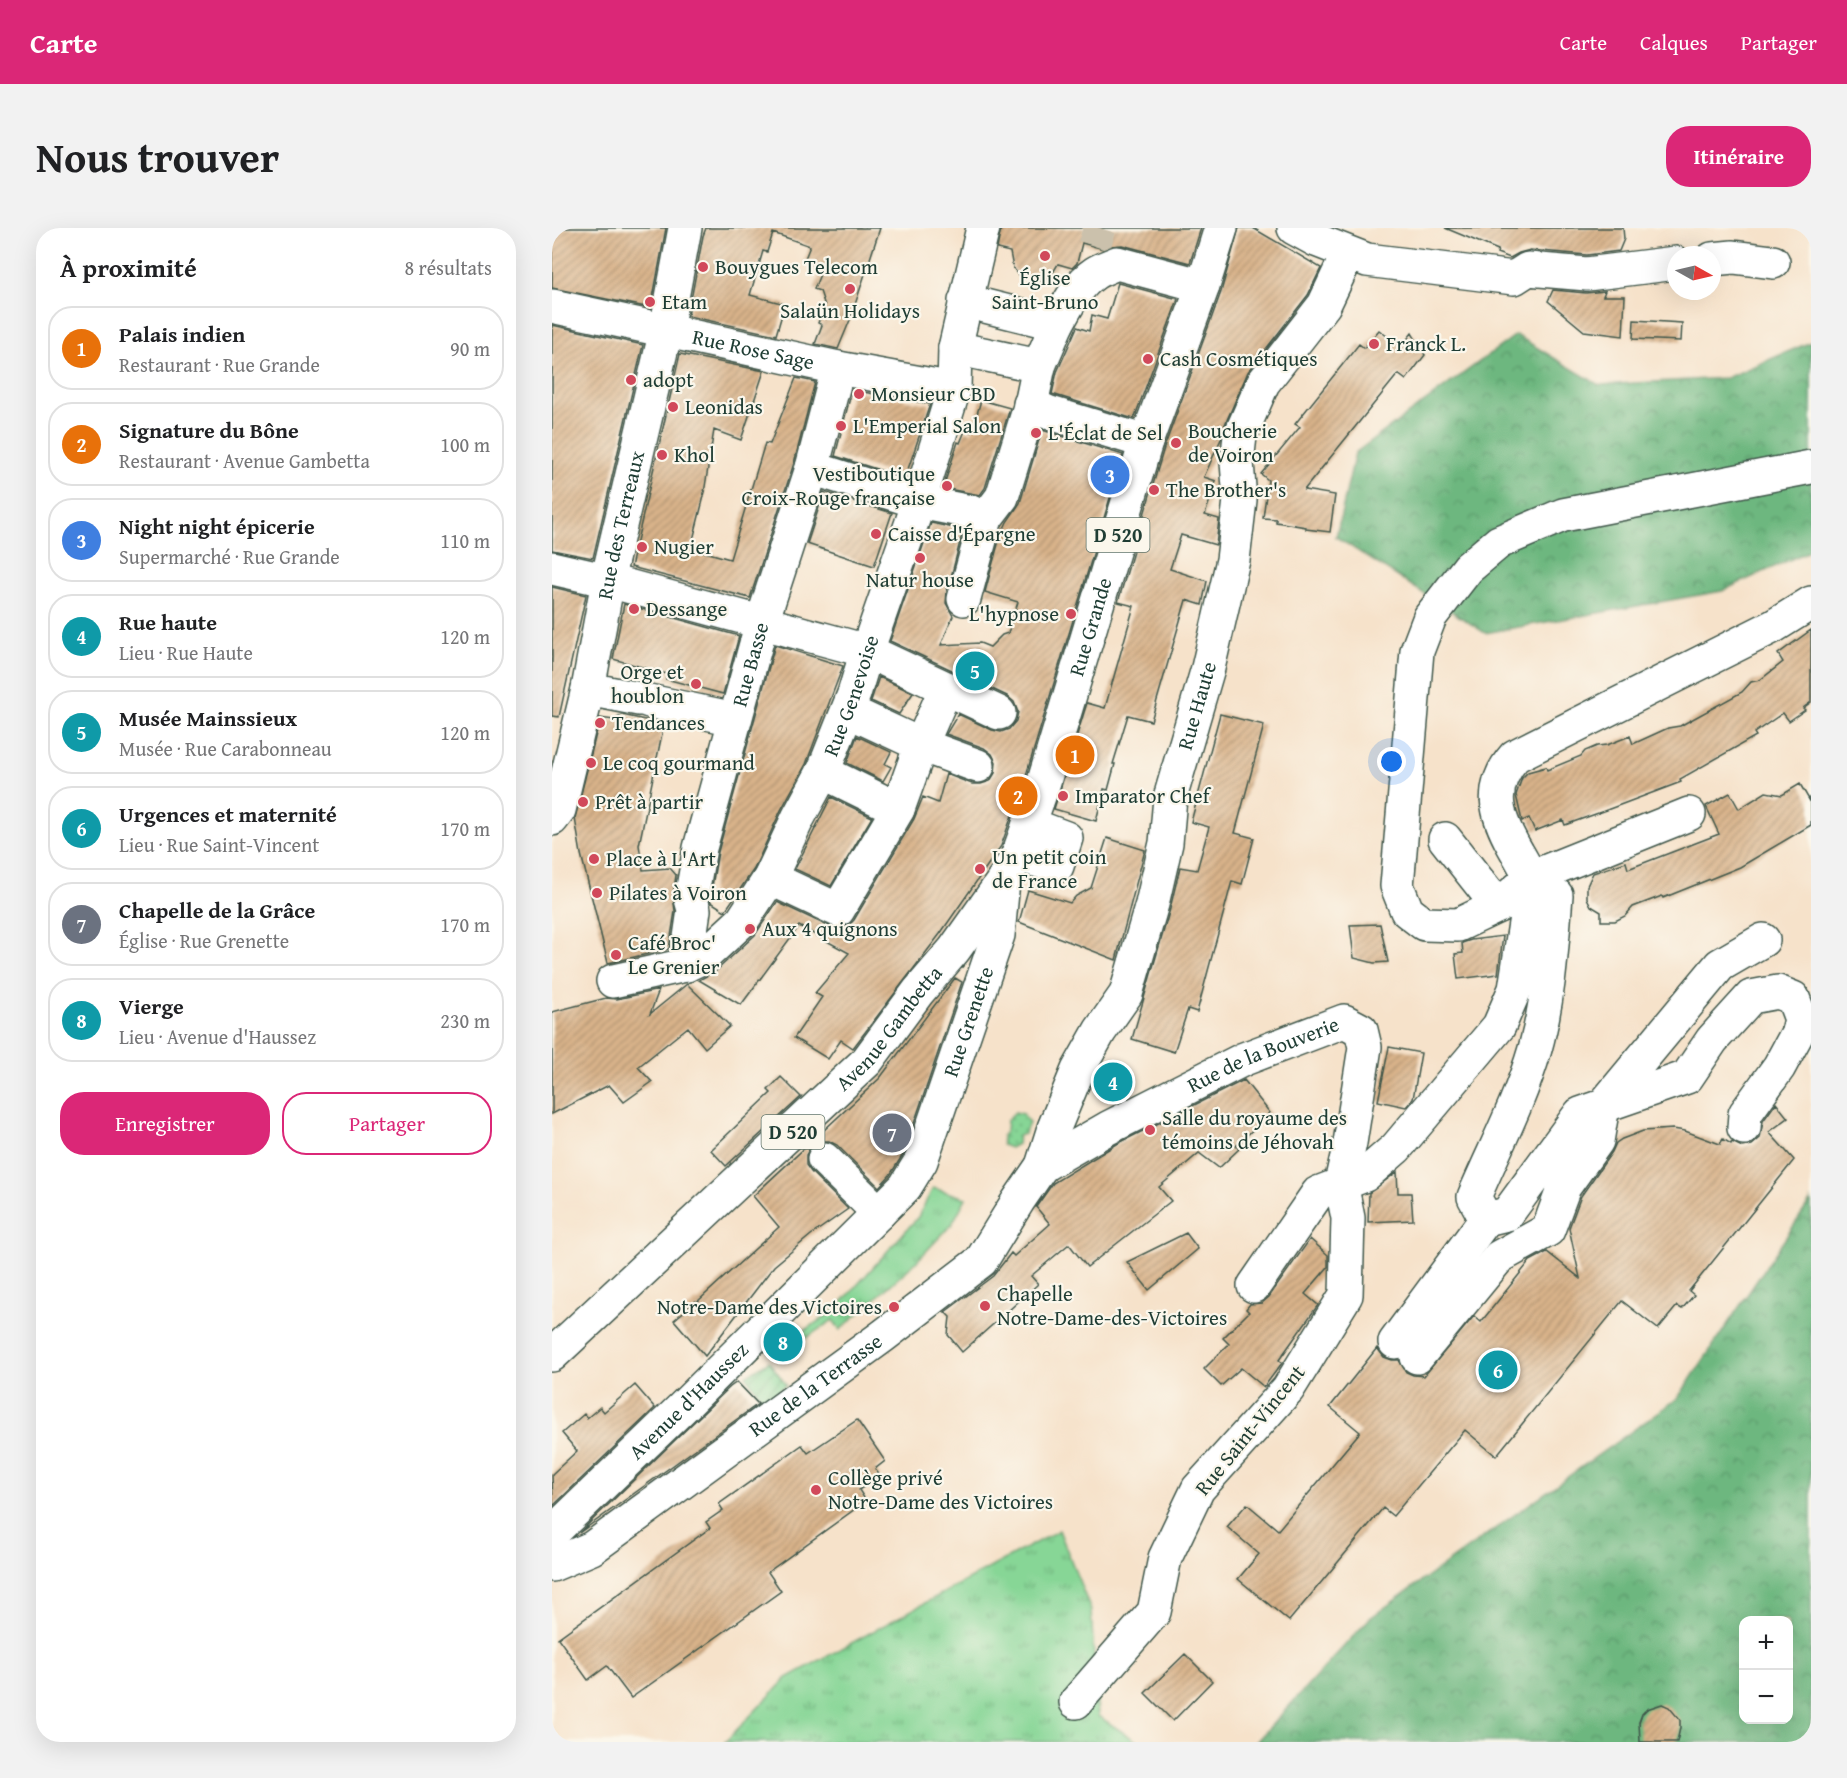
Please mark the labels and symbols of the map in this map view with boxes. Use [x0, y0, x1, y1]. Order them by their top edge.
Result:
north arrow [1667, 246, 1721, 300]
marker: Église Saint-Bruno [1038, 249, 1052, 263]
place label: Bouygues Telecom [715, 251, 878, 282]
marker: Bouygues Telecom [696, 260, 710, 274]
place label: Église Saint-Bruno [992, 262, 1098, 317]
marker: Salaün Holidays [843, 282, 857, 296]
place label: Etam [662, 286, 707, 317]
marker: Etam [643, 295, 657, 309]
place label: Salaün Holidays [780, 295, 920, 326]
street label: Rue Rose Sage [689, 321, 817, 377]
place label: Franck L. [1386, 328, 1466, 359]
marker: Franck L. [1367, 337, 1381, 351]
place label: Cash Cosmétiques [1160, 343, 1317, 374]
marker: Cash Cosmétiques [1141, 352, 1155, 366]
place label: adopt [643, 364, 694, 395]
marker: adopt [624, 373, 638, 387]
place label: Monsieur CBD [871, 378, 996, 409]
marker: Monsieur CBD [852, 387, 866, 401]
place label: Leonidas [685, 391, 763, 422]
marker: Leonidas [666, 400, 680, 414]
place label: L'Emperial Salon [853, 410, 1001, 441]
place label: Boucherie de Voiron [1188, 415, 1277, 470]
place label: L'Éclat de Sel [1048, 417, 1163, 448]
marker: L'Emperial Salon [834, 419, 848, 433]
marker: L'Éclat de Sel [1029, 426, 1043, 440]
marker: Boucherie de Voiron [1169, 436, 1183, 450]
place label: Khol [674, 439, 715, 470]
street label: Rue des Terreaux [589, 447, 652, 602]
marker: Khol [655, 448, 669, 462]
pin: 3 [1090, 452, 1130, 498]
place label: Vestiboutique Croix-Rouge française [741, 458, 935, 513]
place label: The Brother's [1166, 474, 1286, 505]
marker: Vestiboutique Croix-Rouge française [940, 479, 954, 493]
marker: The Brother's [1147, 483, 1161, 497]
place label: Caisse d'Épargne [888, 518, 1036, 549]
road number: D 520 [1086, 518, 1150, 552]
marker: Caisse d'Épargne [869, 527, 883, 541]
place label: Nugier [654, 531, 714, 562]
marker: Nugier [635, 540, 649, 554]
marker: Natur house [913, 551, 927, 565]
place label: Natur house [866, 564, 974, 595]
street label: Rue Grande [1060, 574, 1119, 680]
place label: Dessange [646, 593, 727, 624]
place label: L'hypnose [969, 598, 1059, 629]
marker: Dessange [627, 602, 641, 616]
marker: L'hypnose [1064, 607, 1078, 621]
street label: Rue Basse [723, 619, 776, 710]
street label: Rue Genevoise [815, 630, 886, 761]
pin: 5 [956, 648, 994, 694]
place label: Orge et houblon [611, 656, 685, 711]
street label: Rue Haute [1169, 658, 1224, 753]
marker: Orge et houblon [689, 677, 703, 691]
place label: Tendances [612, 707, 705, 738]
marker: Tendances [593, 716, 607, 730]
pin: 1 [1056, 732, 1094, 778]
place label: Le coq gourmand [603, 747, 755, 778]
your location [1377, 747, 1406, 776]
marker: Le coq gourmand [584, 756, 598, 770]
pin: 2 [998, 774, 1038, 818]
place label: Imparator Chef [1075, 780, 1212, 811]
place label: Prêt à partir [595, 786, 704, 817]
marker: Imparator Chef [1056, 789, 1070, 803]
marker: Prêt à partir [576, 795, 590, 809]
place label: Un petit coin de France [992, 841, 1107, 896]
place label: Place à L'Art [606, 843, 716, 874]
marker: Place à L'Art [587, 852, 601, 866]
marker: Un petit coin de France [973, 862, 987, 876]
place label: Pilates à Voiron [609, 877, 747, 908]
marker: Pilates à Voiron [590, 886, 604, 900]
place label: Aux 4 quignons [762, 913, 898, 944]
marker: Aux 4 quignons [743, 922, 757, 936]
place label: Café Broc' Le Grenier [628, 927, 720, 982]
marker: Café Broc' Le Grenier [609, 948, 623, 962]
street label: Avenue Gambetta [828, 958, 949, 1098]
street label: Rue Grenette [935, 962, 1001, 1081]
street label: Rue de la Bouverie [1182, 1008, 1343, 1100]
pin: 4 [1094, 1060, 1132, 1104]
place label: Salle du royaume des témoins de Jéhovah [1162, 1102, 1347, 1157]
pin: 7 [872, 1110, 912, 1156]
road number: D 520 [762, 1115, 824, 1149]
marker: Salle du royaume des témoins de Jéhovah [1143, 1123, 1157, 1137]
place label: Chapelle Notre-Dame-des-Victoires [997, 1278, 1227, 1333]
place label: Notre-Dame des Victoires [657, 1291, 882, 1322]
marker: Chapelle Notre-Dame-des-Victoires [978, 1299, 992, 1313]
marker: Notre-Dame des Victoires [887, 1300, 901, 1314]
pin: 8 [764, 1320, 802, 1364]
street label: Rue de la Terrasse [742, 1325, 889, 1444]
street label: Avenue d'Haussez [621, 1335, 755, 1466]
pin: 6 [1478, 1348, 1518, 1392]
street label: Rue Saint-Vincent [1187, 1357, 1312, 1502]
place label: Collège privé Notre-Dame des Victoires [828, 1462, 1053, 1517]
marker: Collège privé Notre-Dame des Victoires [809, 1483, 823, 1497]

